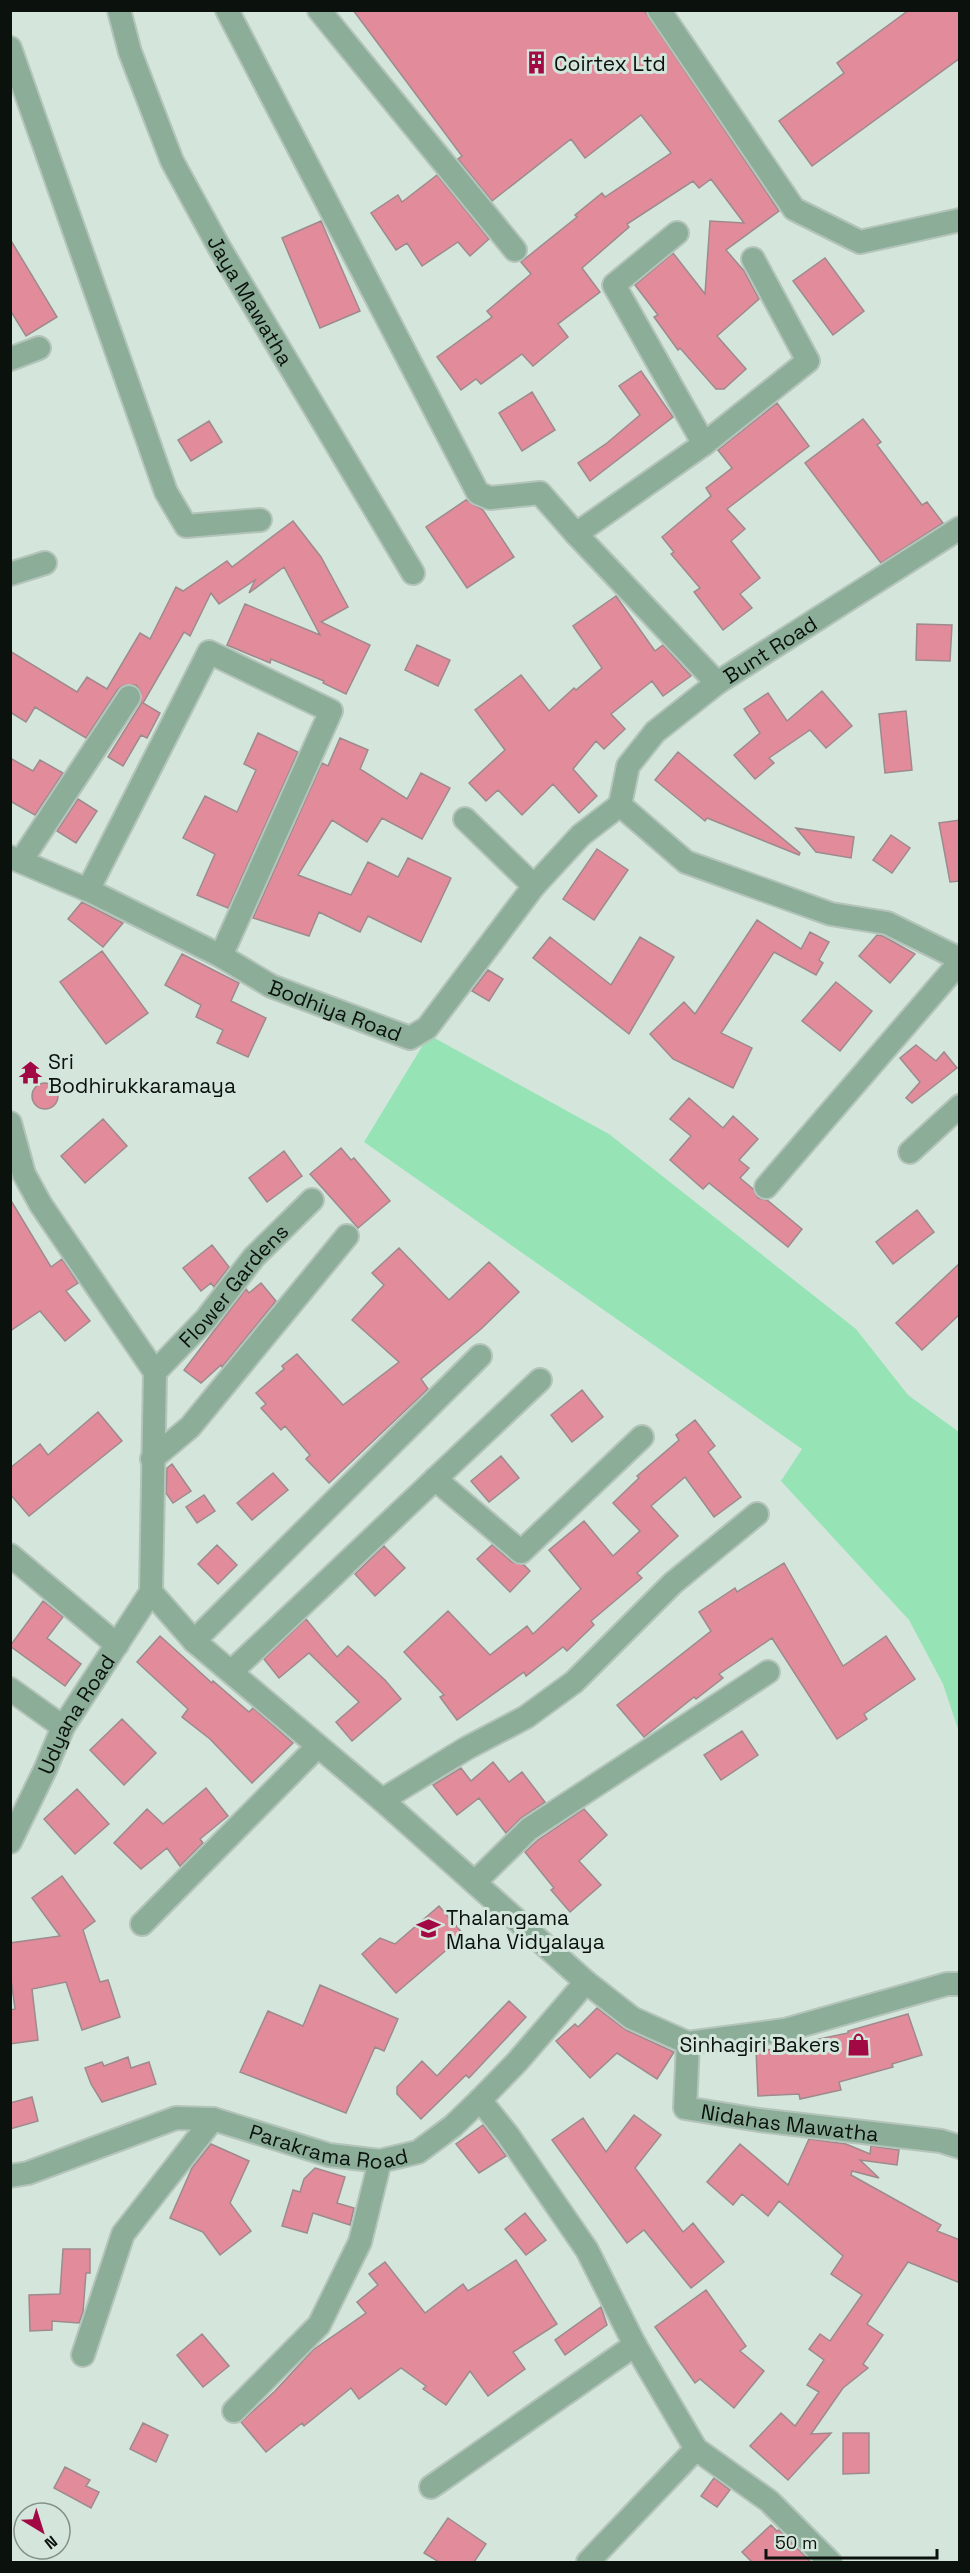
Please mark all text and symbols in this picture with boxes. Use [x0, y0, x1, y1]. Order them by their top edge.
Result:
building icon: Coirtex Ltd [523, 50, 549, 76]
place label: Coirtex Ltd [554, 50, 666, 77]
street label: Jaya Mawatha [202, 230, 300, 370]
street label: Bunt Road [718, 609, 822, 689]
street label: Bodhiya Road [265, 973, 406, 1047]
place label: Sri Bodhirukkaramaya [48, 1048, 236, 1099]
temple icon: Sri Bodhirukkaramaya [17, 1060, 43, 1086]
street label: Flower Gardens [173, 1218, 294, 1353]
street label: Udyana Road [31, 1649, 120, 1778]
place label: Thalangama Maha Vidyalaya [446, 1904, 605, 1955]
school or university icon: Thalangama Maha Vidyalaya [415, 1916, 441, 1942]
place label: Sinhagiri Bakers [679, 2031, 840, 2058]
shop icon: Sinhagiri Bakers [845, 2031, 871, 2057]
street label: Nidahas Mawatha [699, 2097, 880, 2147]
street label: Parakrama Road [246, 2118, 410, 2175]
north arrow [12, 2501, 72, 2561]
scale bar [766, 2522, 937, 2560]
text: N [40, 2531, 62, 2554]
text: 50 m [775, 2531, 817, 2554]

